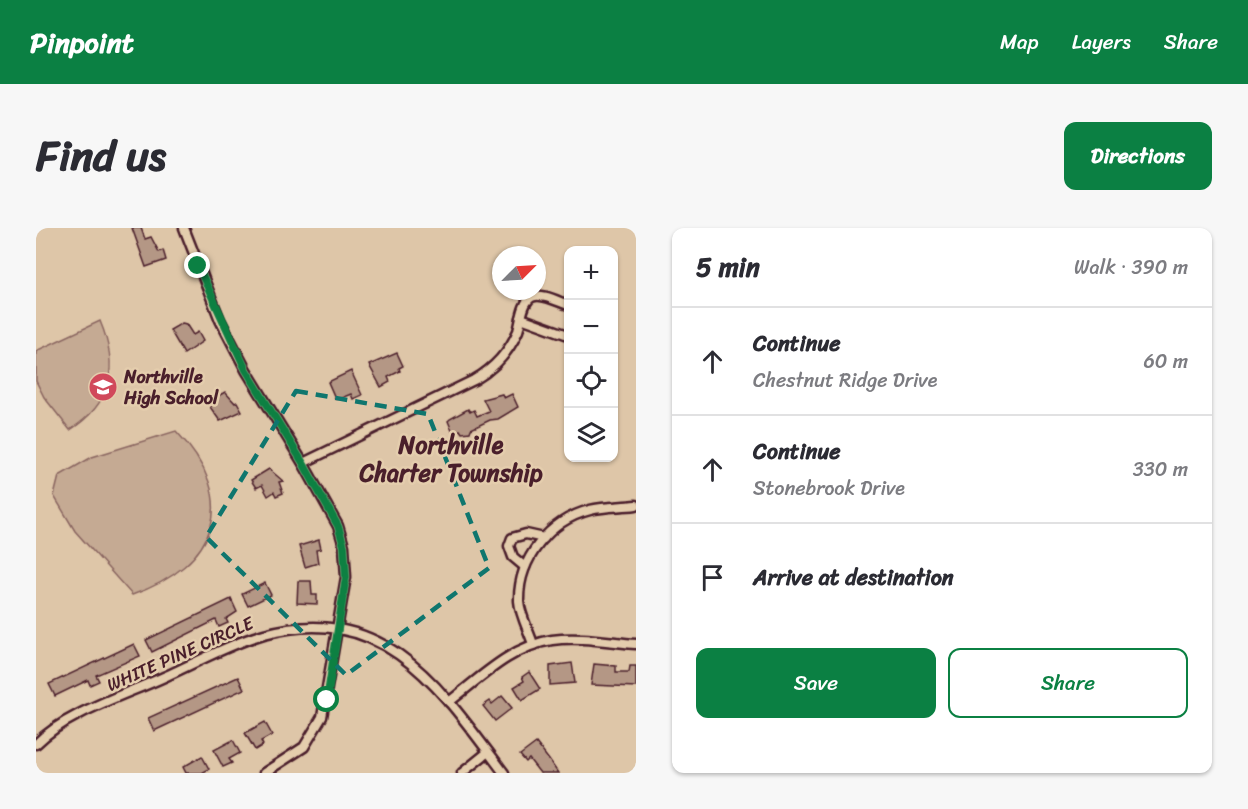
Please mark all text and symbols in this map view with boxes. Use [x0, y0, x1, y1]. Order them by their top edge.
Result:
text: Pinpoint [30, 18, 134, 67]
text: Map [1000, 23, 1039, 61]
text: Layers [1072, 23, 1131, 61]
text: Share [1164, 23, 1218, 61]
text: Find us [36, 119, 166, 193]
button: Directions [1064, 122, 1212, 190]
text: 5 min [696, 244, 760, 290]
north arrow [492, 246, 546, 300]
map controls [564, 246, 618, 462]
button: + [564, 246, 618, 300]
text: Walk · 390 m [1074, 250, 1188, 285]
route end [184, 252, 210, 278]
button: − [564, 300, 618, 354]
text: Continue [753, 324, 841, 363]
text: 60 m [1143, 344, 1188, 379]
icon: ahead [696, 345, 729, 378]
button: locate [564, 354, 618, 408]
place label: Northville High School [123, 361, 219, 414]
text: Chestnut Ridge Drive [753, 363, 937, 398]
school or university icon: Northville High School [87, 371, 119, 403]
button: layers [564, 408, 618, 462]
district label: Northville Charter Township [358, 424, 543, 494]
text: Continue [753, 432, 841, 471]
text: 330 m [1133, 452, 1188, 487]
icon: ahead [696, 453, 729, 486]
text: Stonebrook Drive [753, 471, 905, 506]
text: Arrive at destination [753, 558, 954, 597]
icon: arrive [696, 561, 729, 594]
street label: WHITE PINE CIRCLE [101, 607, 260, 701]
button: Save [696, 648, 936, 718]
button: Share [948, 648, 1188, 718]
route start [313, 686, 339, 712]

